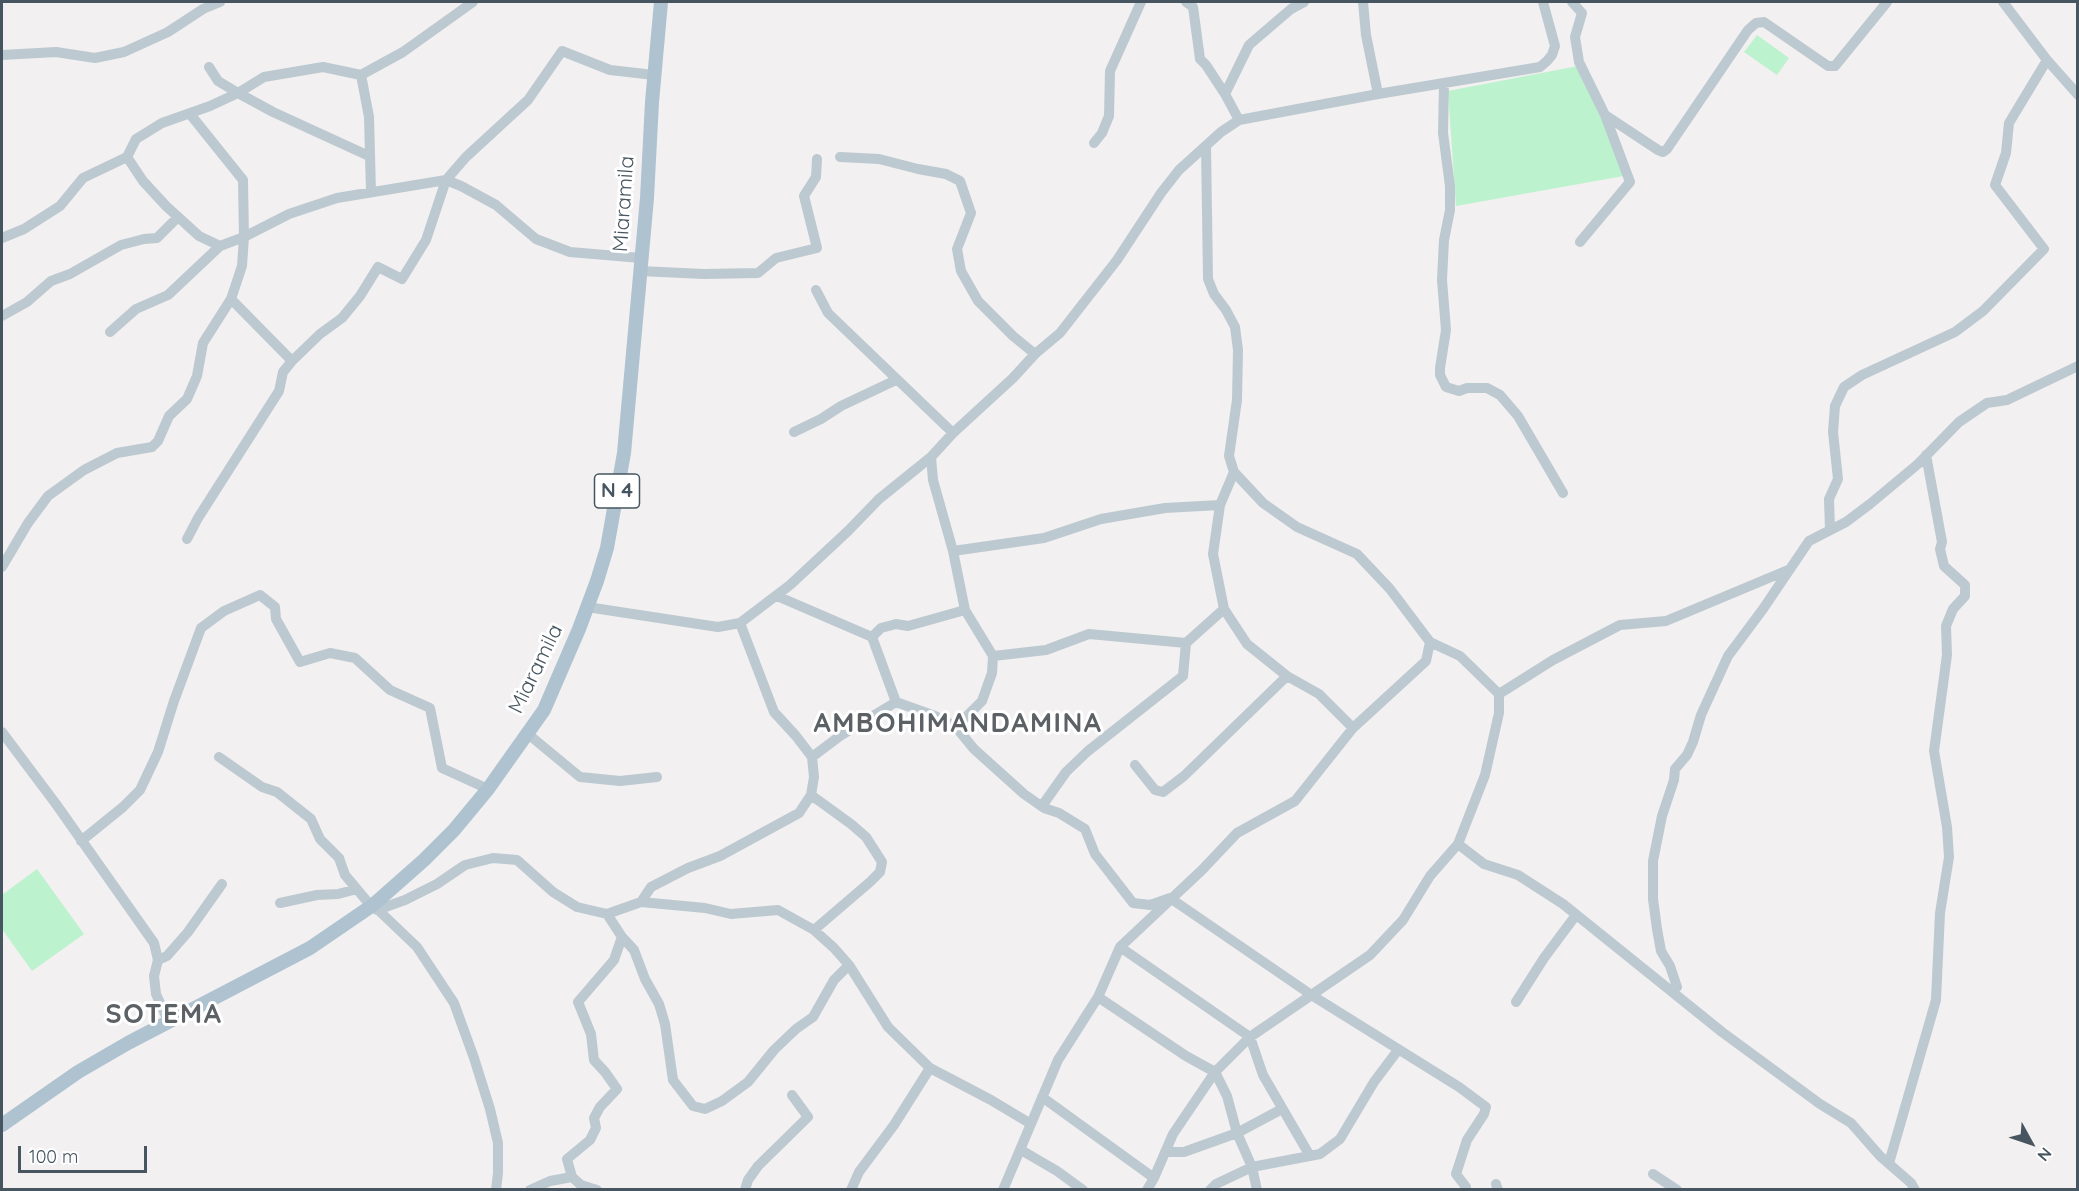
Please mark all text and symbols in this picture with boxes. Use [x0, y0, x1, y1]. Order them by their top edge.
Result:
street label: Miaramila [608, 155, 640, 253]
road number: N 4 [594, 474, 640, 508]
street label: Miaramila [504, 620, 568, 718]
district label: AMBOHIMANDAMINA [813, 708, 1103, 740]
district label: SOTEMA [106, 999, 222, 1031]
north arrow [2001, 1113, 2061, 1173]
scale bar [21, 1134, 150, 1172]
text: N [2033, 1144, 2056, 1165]
text: 100 m [29, 1145, 78, 1168]

